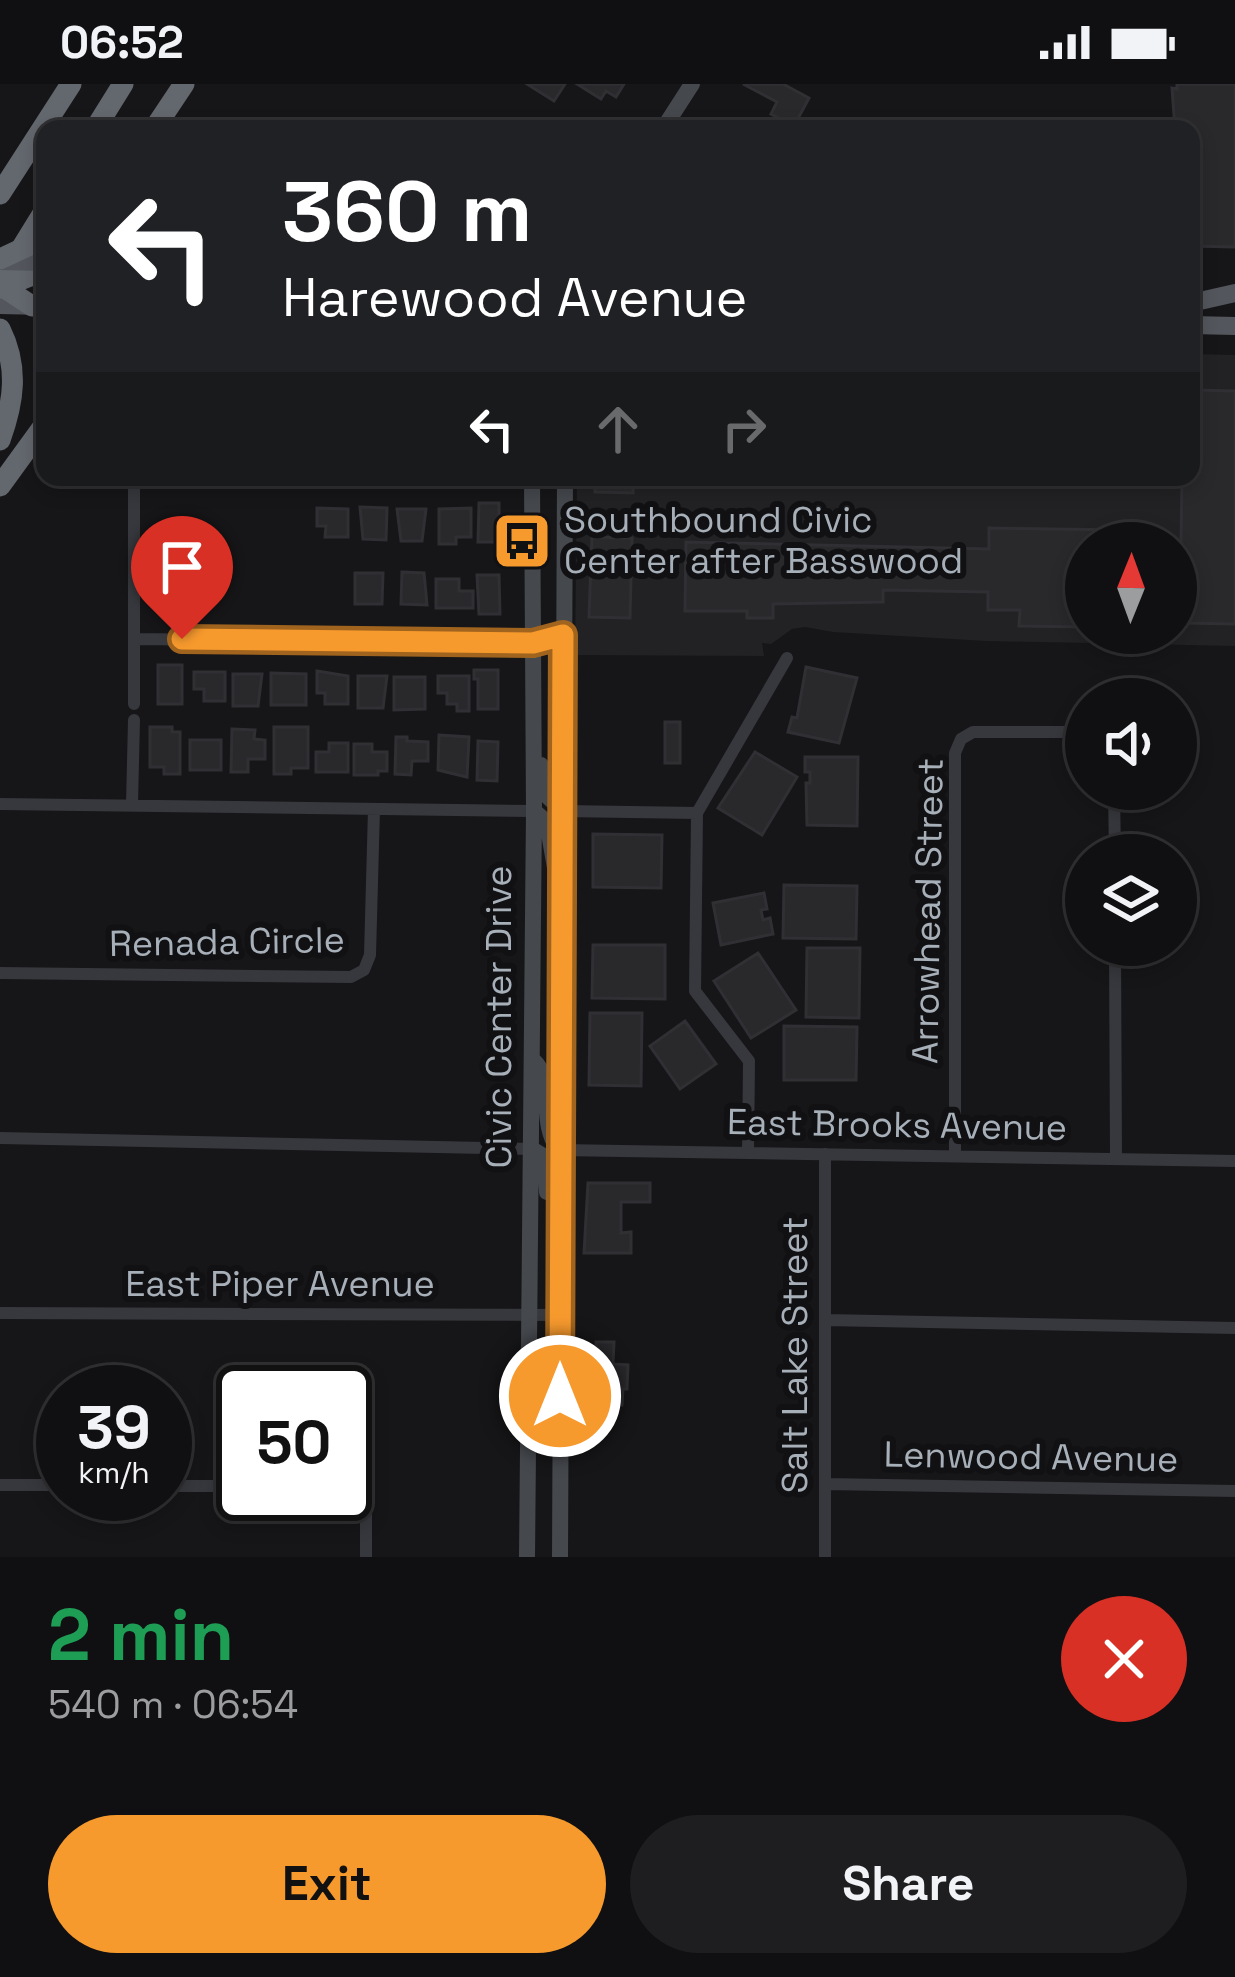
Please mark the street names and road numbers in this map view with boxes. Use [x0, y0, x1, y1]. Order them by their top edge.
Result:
street label: Arrowhead Street [902, 758, 954, 1064]
street label: Civic Center Drive [476, 865, 522, 1169]
street label: Renada Circle [109, 917, 345, 967]
street label: East Brooks Avenue [727, 1099, 1067, 1151]
street label: Salt Lake Street [772, 1217, 818, 1493]
street label: East Piper Avenue [125, 1261, 435, 1307]
street label: Lenwood Avenue [883, 1431, 1179, 1483]

